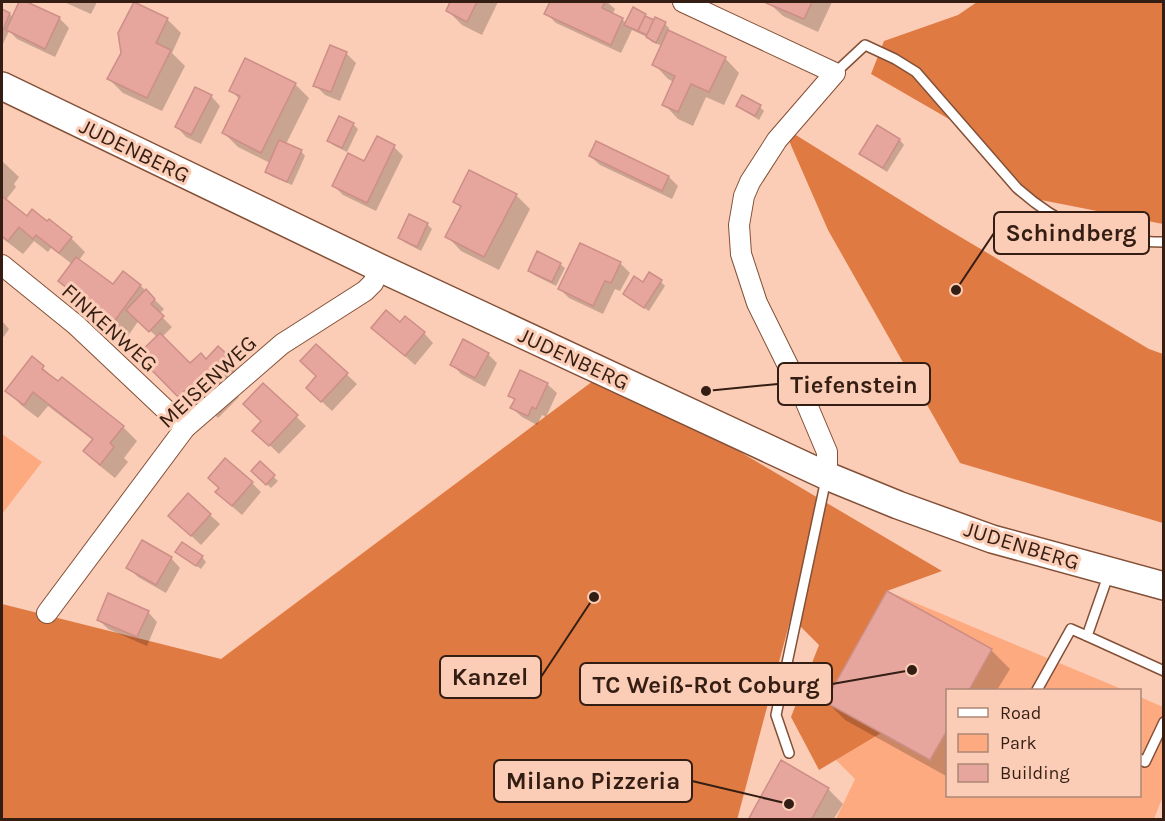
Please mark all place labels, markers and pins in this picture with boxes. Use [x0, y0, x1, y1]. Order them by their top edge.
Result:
callout: Schindberg [994, 212, 1149, 254]
callout: Tiefenstein [778, 363, 930, 405]
callout: Kanzel [440, 656, 541, 698]
callout: TC Weiß-Rot Coburg [580, 663, 832, 705]
callout: Milano Pizzeria [494, 760, 692, 802]

